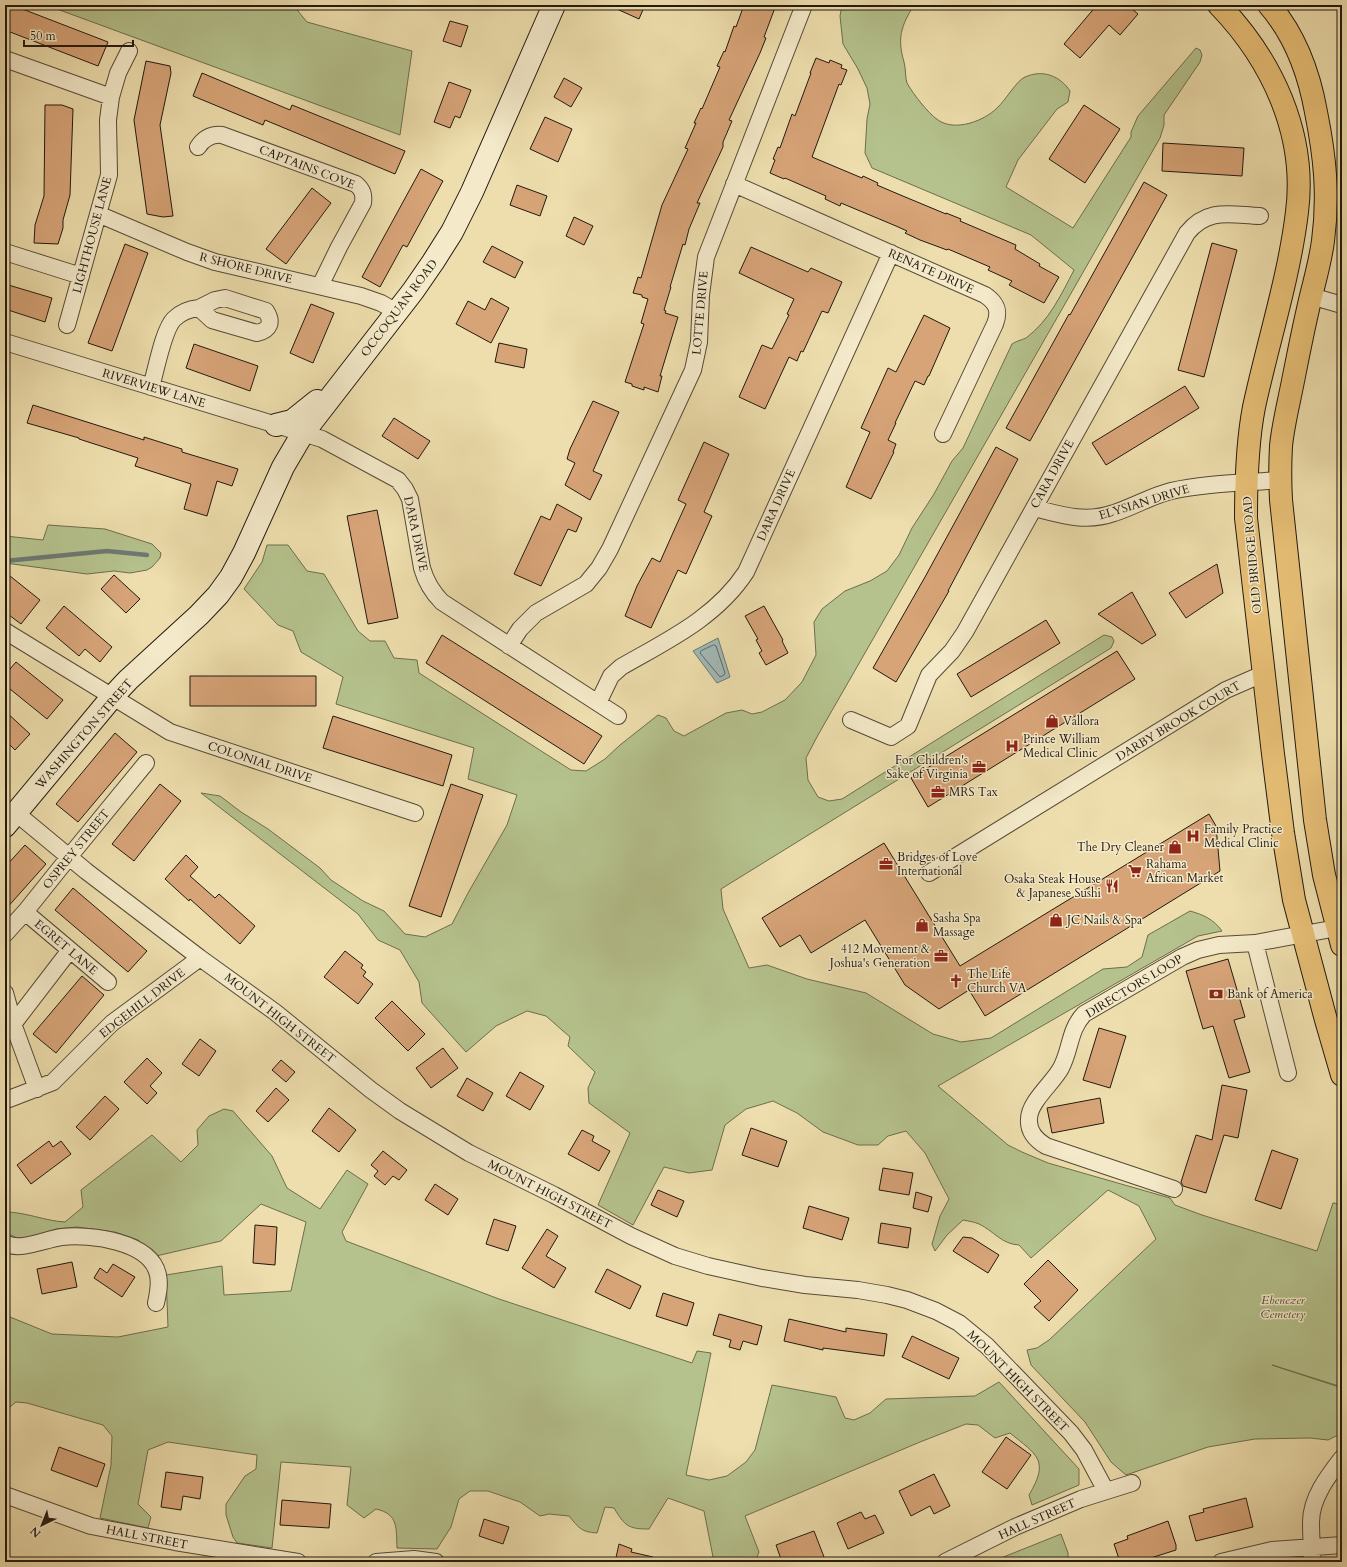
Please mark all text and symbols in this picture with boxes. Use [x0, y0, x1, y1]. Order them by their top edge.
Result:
scale bar [24, 22, 133, 48]
text: 50 m [30, 28, 57, 44]
street label: CAPTAINS COVE [257, 141, 357, 193]
street label: LIGHTHOUSE LANE [69, 175, 115, 295]
street label: RENATE DRIVE [886, 245, 976, 297]
street label: R SHORE DRIVE [198, 249, 294, 287]
street label: OCCOQUAN ROAD [357, 256, 441, 360]
street label: LOTTE DRIVE [688, 270, 712, 356]
street label: RIVERVIEW LANE [100, 365, 208, 411]
street label: CARA DRIVE [1027, 437, 1077, 511]
street label: DARA DRIVE [753, 467, 799, 543]
street label: ELYSIAN DRIVE [1097, 481, 1191, 523]
street label: DARA DRIVE [400, 495, 432, 573]
street label: OLD BRIDGE ROAD [1239, 495, 1265, 614]
street label: WASHINGTON STREET [31, 675, 136, 793]
street label: DARBY BROOK COURT [1113, 677, 1243, 765]
shop icon: Vallora [1044, 713, 1060, 729]
place label: Vallora [1063, 713, 1100, 729]
place label: Prince William Medical Clinic [1023, 731, 1101, 761]
street label: COLONIAL DRIVE [206, 738, 314, 786]
hospital icon: Prince William Medical Clinic [1004, 738, 1020, 754]
place label: For Children's Sake of Virginia [886, 752, 969, 782]
office icon: For Children's Sake of Virginia [971, 759, 987, 775]
office icon: MRS Tax [930, 784, 946, 800]
place label: MRS Tax [949, 784, 998, 800]
street label: OSPREY STREET [39, 806, 113, 892]
place label: Family Practice Medical Clinic [1204, 821, 1282, 851]
hospital icon: Family Practice Medical Clinic [1185, 828, 1201, 844]
place label: The Dry Cleaner [1077, 839, 1165, 855]
shop icon: The Dry Cleaner [1167, 839, 1183, 855]
place label: Bridges of Love International [897, 849, 977, 879]
office icon: Bridges of Love International [878, 856, 894, 872]
place label: Rahama African Market [1146, 856, 1223, 886]
supermarket icon: Rahama African Market [1127, 863, 1143, 879]
place label: Osaka Steak House & Japanese Sushi [1004, 871, 1102, 901]
restaurant icon: Osaka Steak House & Japanese Sushi [1104, 878, 1120, 894]
place label: Sasha Spa Massage [933, 910, 982, 940]
shop icon: JC Nails & Spa [1048, 912, 1064, 928]
place label: JC Nails & Spa [1065, 912, 1143, 928]
street label: EGRET LANE [31, 916, 101, 978]
shop icon: Sasha Spa Massage [914, 917, 930, 933]
place label: 412 Movement & Joshua's Generation [828, 941, 930, 971]
office icon: 412 Movement & Joshua's Generation [933, 948, 949, 964]
street label: DIRECTORS LOOP [1082, 951, 1186, 1021]
street label: EDGEHILL DRIVE [96, 965, 188, 1041]
place label: The Life Church VA [967, 966, 1027, 996]
street label: MOUNT HIGH STREET [221, 969, 339, 1067]
church icon: The Life Church VA [948, 973, 964, 989]
bank icon: Bank of America [1208, 986, 1224, 1002]
place label: Bank of America [1227, 986, 1314, 1002]
street label: MOUNT HIGH STREET [485, 1156, 615, 1232]
park label: Ebenezer Cemetery [1260, 1292, 1306, 1322]
street label: MOUNT HIGH STREET [964, 1327, 1072, 1435]
street label: HALL STREET [996, 1495, 1078, 1543]
north arrow [22, 1505, 62, 1545]
street label: HALL STREET [105, 1521, 189, 1553]
text: N [27, 1523, 44, 1541]

